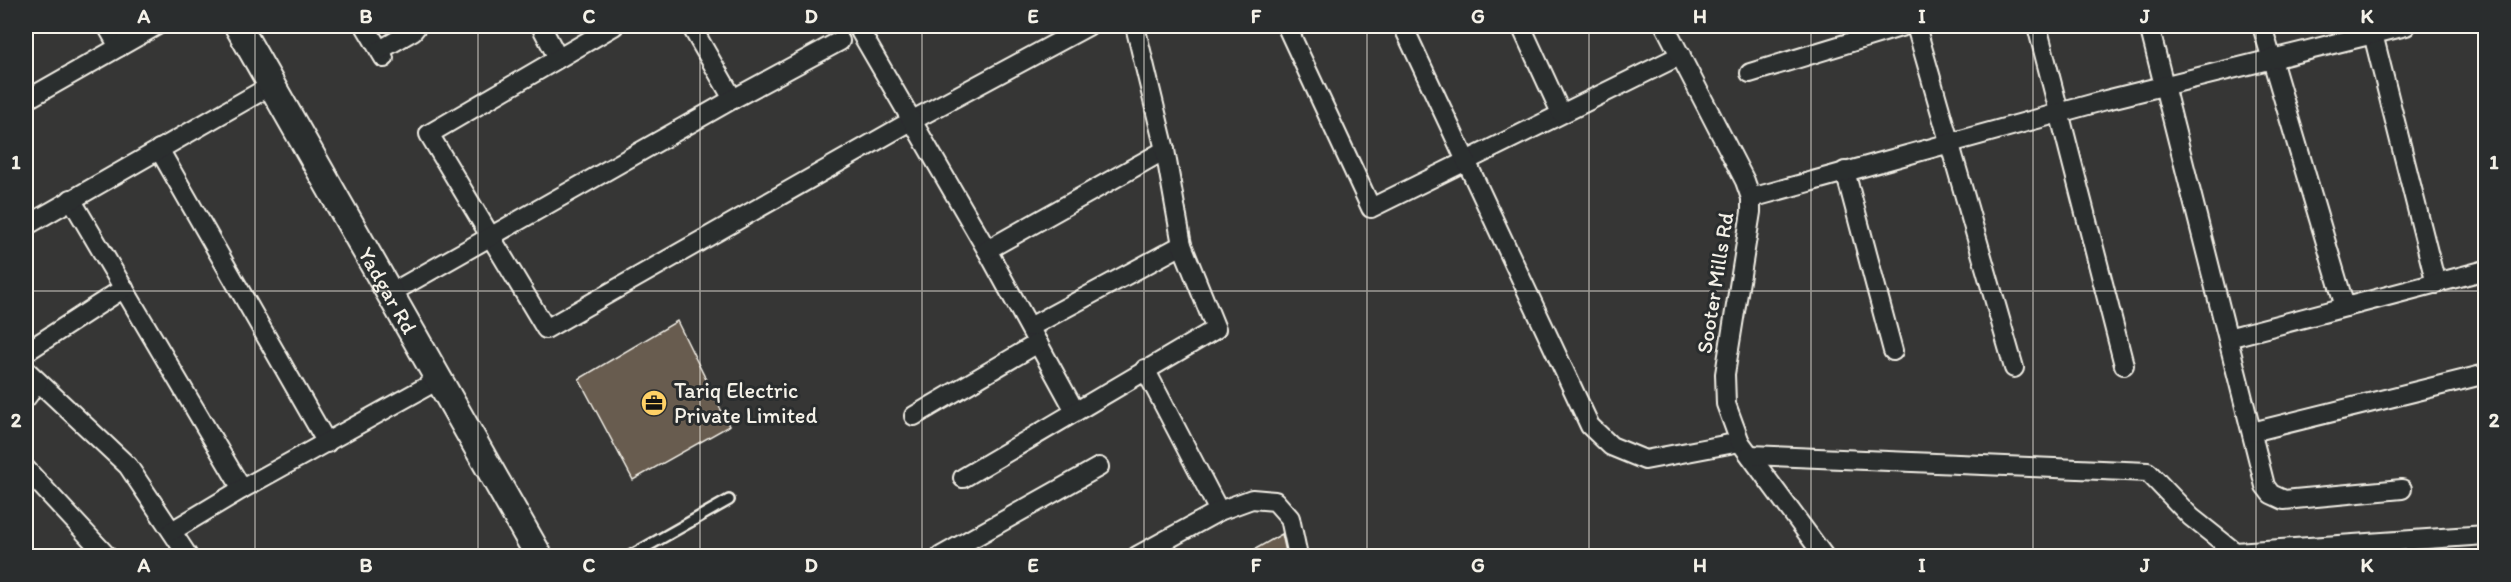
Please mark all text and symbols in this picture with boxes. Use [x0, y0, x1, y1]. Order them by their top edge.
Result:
text: A [137, 4, 151, 28]
text: B [360, 4, 373, 28]
text: C [583, 4, 596, 28]
text: D [804, 4, 818, 28]
text: E [1027, 4, 1039, 28]
text: F [1251, 4, 1262, 28]
text: G [1471, 4, 1485, 28]
text: H [1693, 4, 1707, 28]
text: I [1918, 4, 1926, 28]
text: J [2139, 4, 2150, 28]
text: K [2361, 4, 2375, 28]
text: 1 [11, 150, 21, 174]
text: 1 [2489, 150, 2499, 174]
street label: Sooter Mills Rd [1691, 210, 1739, 356]
street label: Yadgar Rd [353, 242, 423, 339]
place label: Tariq Electric Private Limited [674, 377, 817, 429]
office icon: Tariq Electric Private Limited [639, 388, 669, 418]
text: 2 [11, 408, 22, 432]
text: 2 [2489, 408, 2500, 432]
text: A [137, 553, 151, 577]
text: B [360, 553, 373, 577]
text: C [583, 553, 596, 577]
text: D [804, 553, 818, 577]
text: E [1027, 553, 1039, 577]
text: F [1251, 553, 1262, 577]
text: G [1471, 553, 1485, 577]
text: H [1693, 553, 1707, 577]
text: I [1918, 553, 1926, 577]
text: J [2139, 553, 2150, 577]
text: K [2361, 553, 2375, 577]

